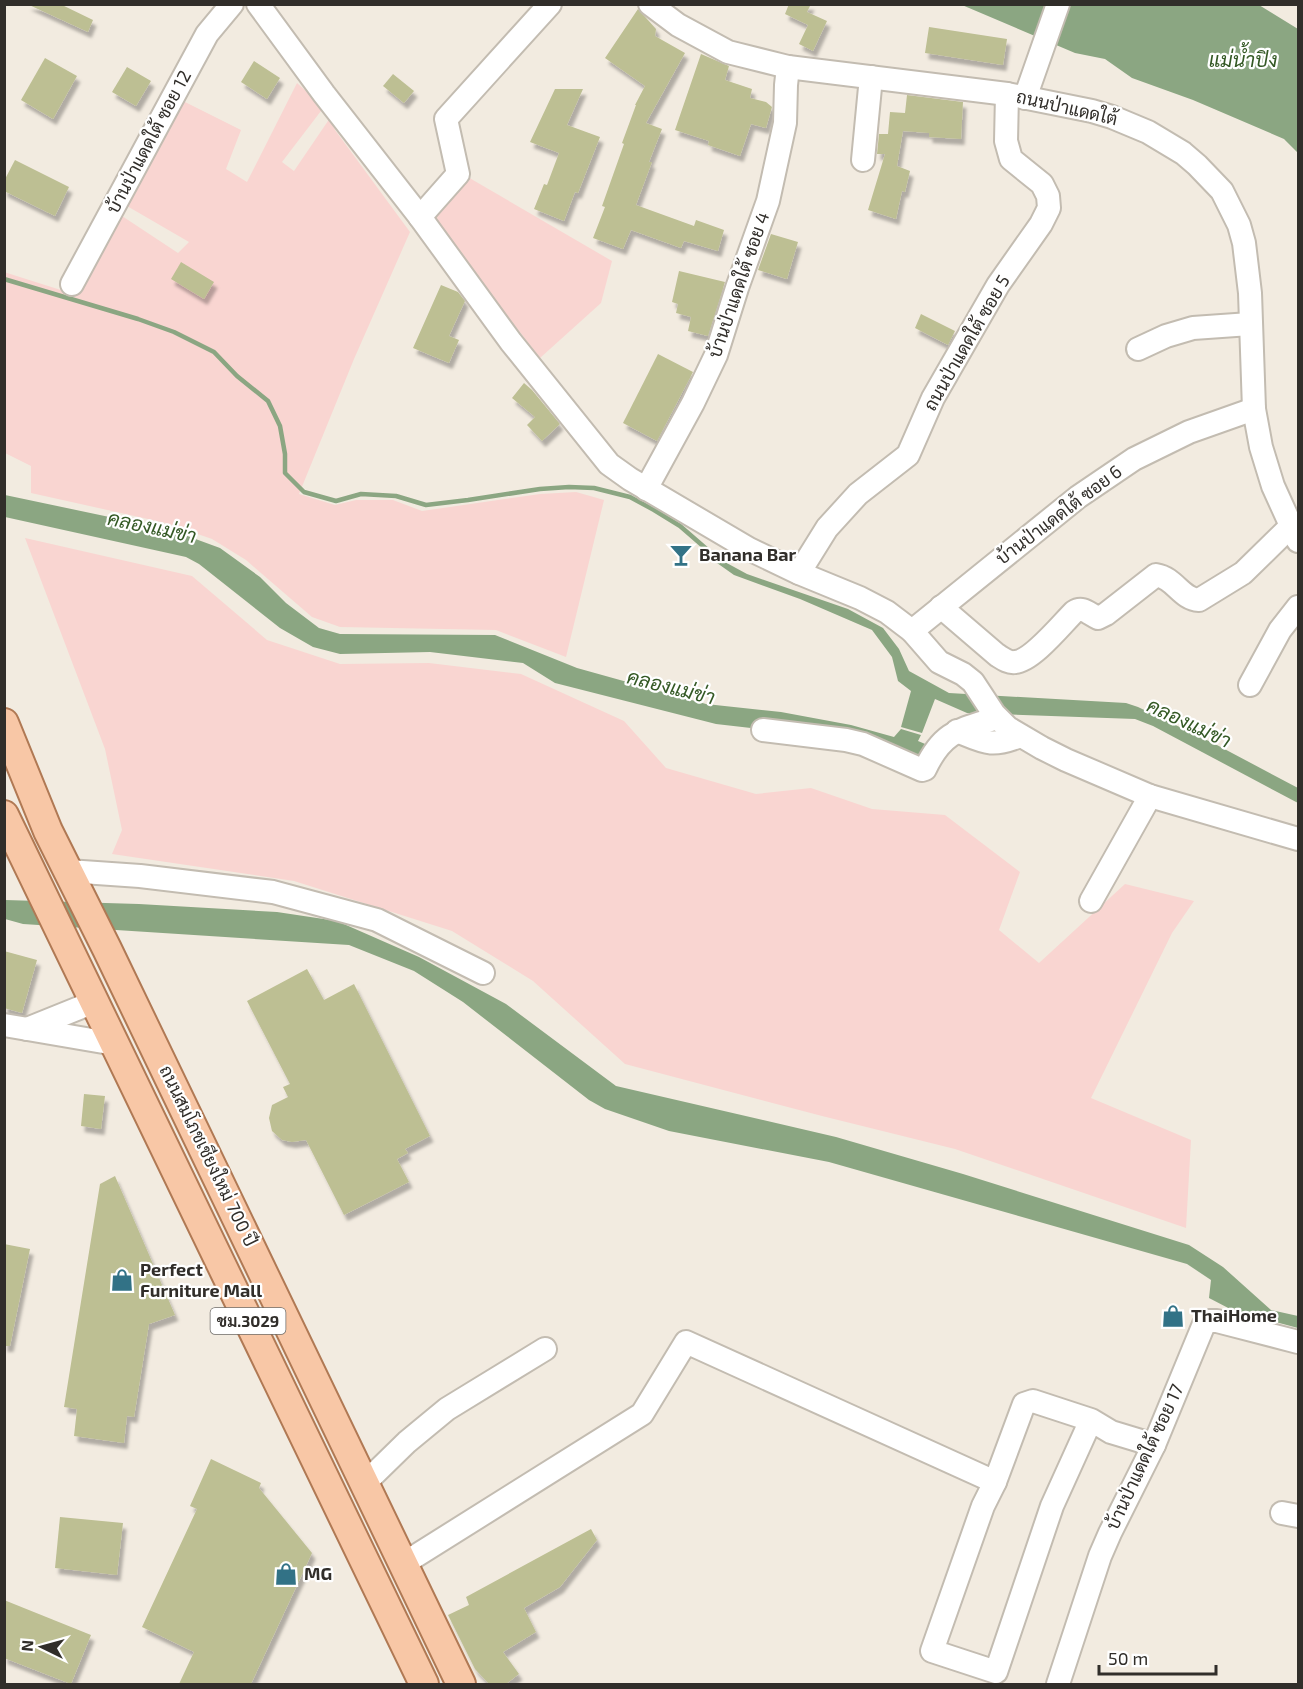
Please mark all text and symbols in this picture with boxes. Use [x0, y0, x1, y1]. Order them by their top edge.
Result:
water label: แม่น้ำปิง [1209, 42, 1277, 71]
street label: บ้านป่าแดดใต้ ซอย 12 [100, 66, 195, 217]
street label: ถนนป่าแดดใต้ [1014, 84, 1121, 130]
street label: บ้านป่าแดดใต้ ซอย 4 [702, 209, 773, 361]
street label: ถนนป่าแดดใต้ ซอย 5 [917, 270, 1014, 414]
street label: บ้านป่าแดดใต้ ซอย 6 [990, 459, 1126, 569]
water label: คลองแม่ข่า [106, 505, 199, 547]
bar icon: Banana Bar [668, 542, 694, 568]
place label: Banana Bar [699, 543, 797, 565]
water label: คลองแม่ข่า [625, 664, 718, 709]
water label: คลองแม่ข่า [1144, 692, 1235, 752]
street label: ถนนสมโภชเชียงใหม่ 700 ปี [155, 1061, 263, 1250]
place label: Perfect Furniture Mall [140, 1258, 262, 1301]
shop icon: Perfect Furniture Mall [109, 1267, 135, 1293]
shop icon: ThaiHome [1160, 1303, 1186, 1329]
place label: ThaiHome [1191, 1304, 1277, 1326]
road number: ชม.3029 [210, 1308, 286, 1334]
street label: บ้านป่าแดดใต้ ซอย 17 [1100, 1380, 1187, 1533]
shop icon: MG [273, 1561, 299, 1587]
place label: MG [304, 1562, 332, 1584]
north arrow [12, 1617, 72, 1677]
scale bar [1099, 1638, 1216, 1676]
text: N [17, 1639, 37, 1652]
text: 50 m [1108, 1647, 1148, 1669]

